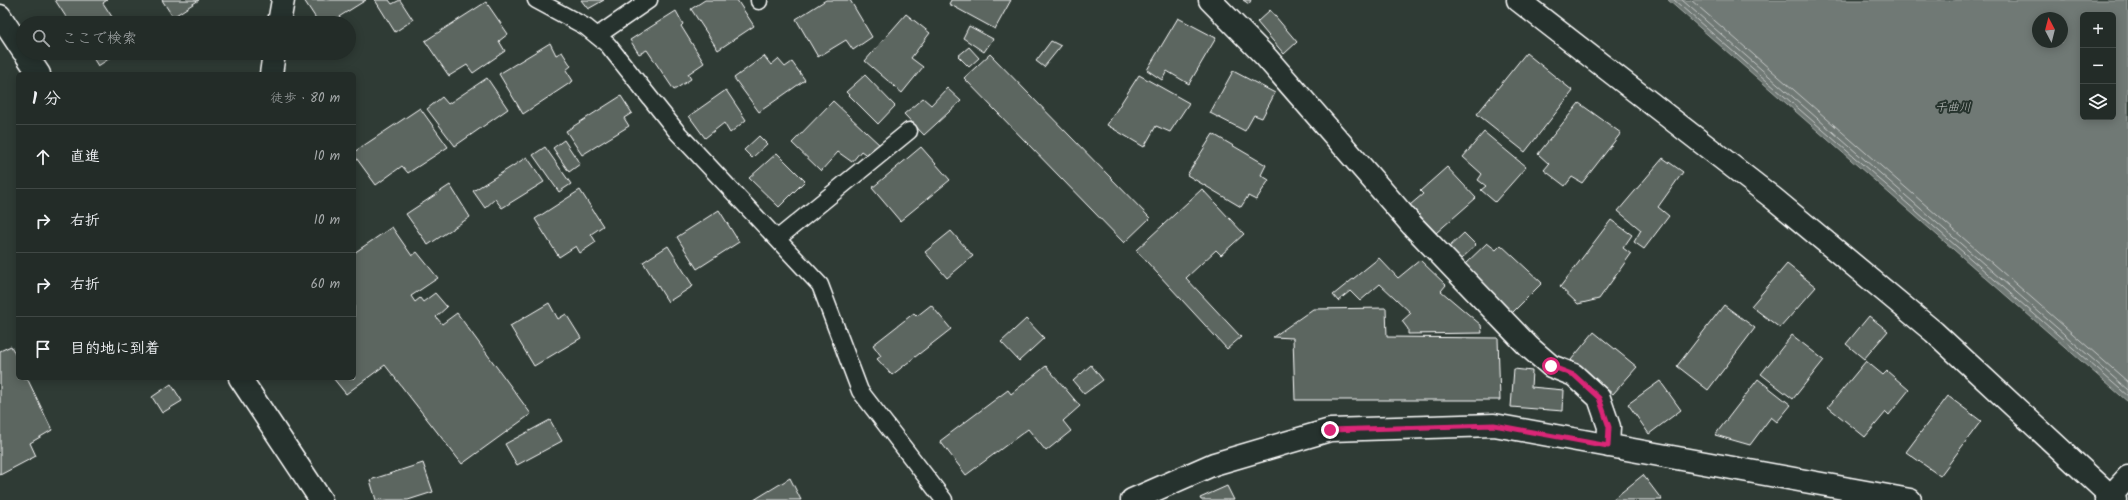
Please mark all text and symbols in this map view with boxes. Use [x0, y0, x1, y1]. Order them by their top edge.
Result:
north arrow [2032, 12, 2068, 48]
map controls [2080, 12, 2116, 120]
button: + [2080, 12, 2116, 48]
search box [16, 16, 356, 60]
icon: search [30, 27, 52, 49]
text: ここで検索 [62, 27, 137, 51]
button: − [2080, 48, 2116, 84]
button: layers [2080, 84, 2116, 120]
text: 1 分 [32, 86, 61, 113]
text: 徒歩 · 80 m [271, 88, 340, 109]
water label: 千曲川 [1935, 98, 1971, 117]
text: 直進 [70, 145, 100, 169]
icon: ahead [32, 146, 54, 168]
text: 10 m [314, 146, 340, 167]
text: 右折 [70, 209, 100, 233]
icon: right [32, 210, 54, 232]
text: 10 m [314, 210, 340, 231]
text: 右折 [70, 273, 100, 297]
icon: right [32, 274, 54, 296]
text: 60 m [311, 274, 340, 295]
text: 目的地に到着 [70, 337, 160, 361]
icon: arrive [32, 338, 54, 360]
route start [1542, 357, 1560, 375]
route end [1321, 421, 1339, 439]

